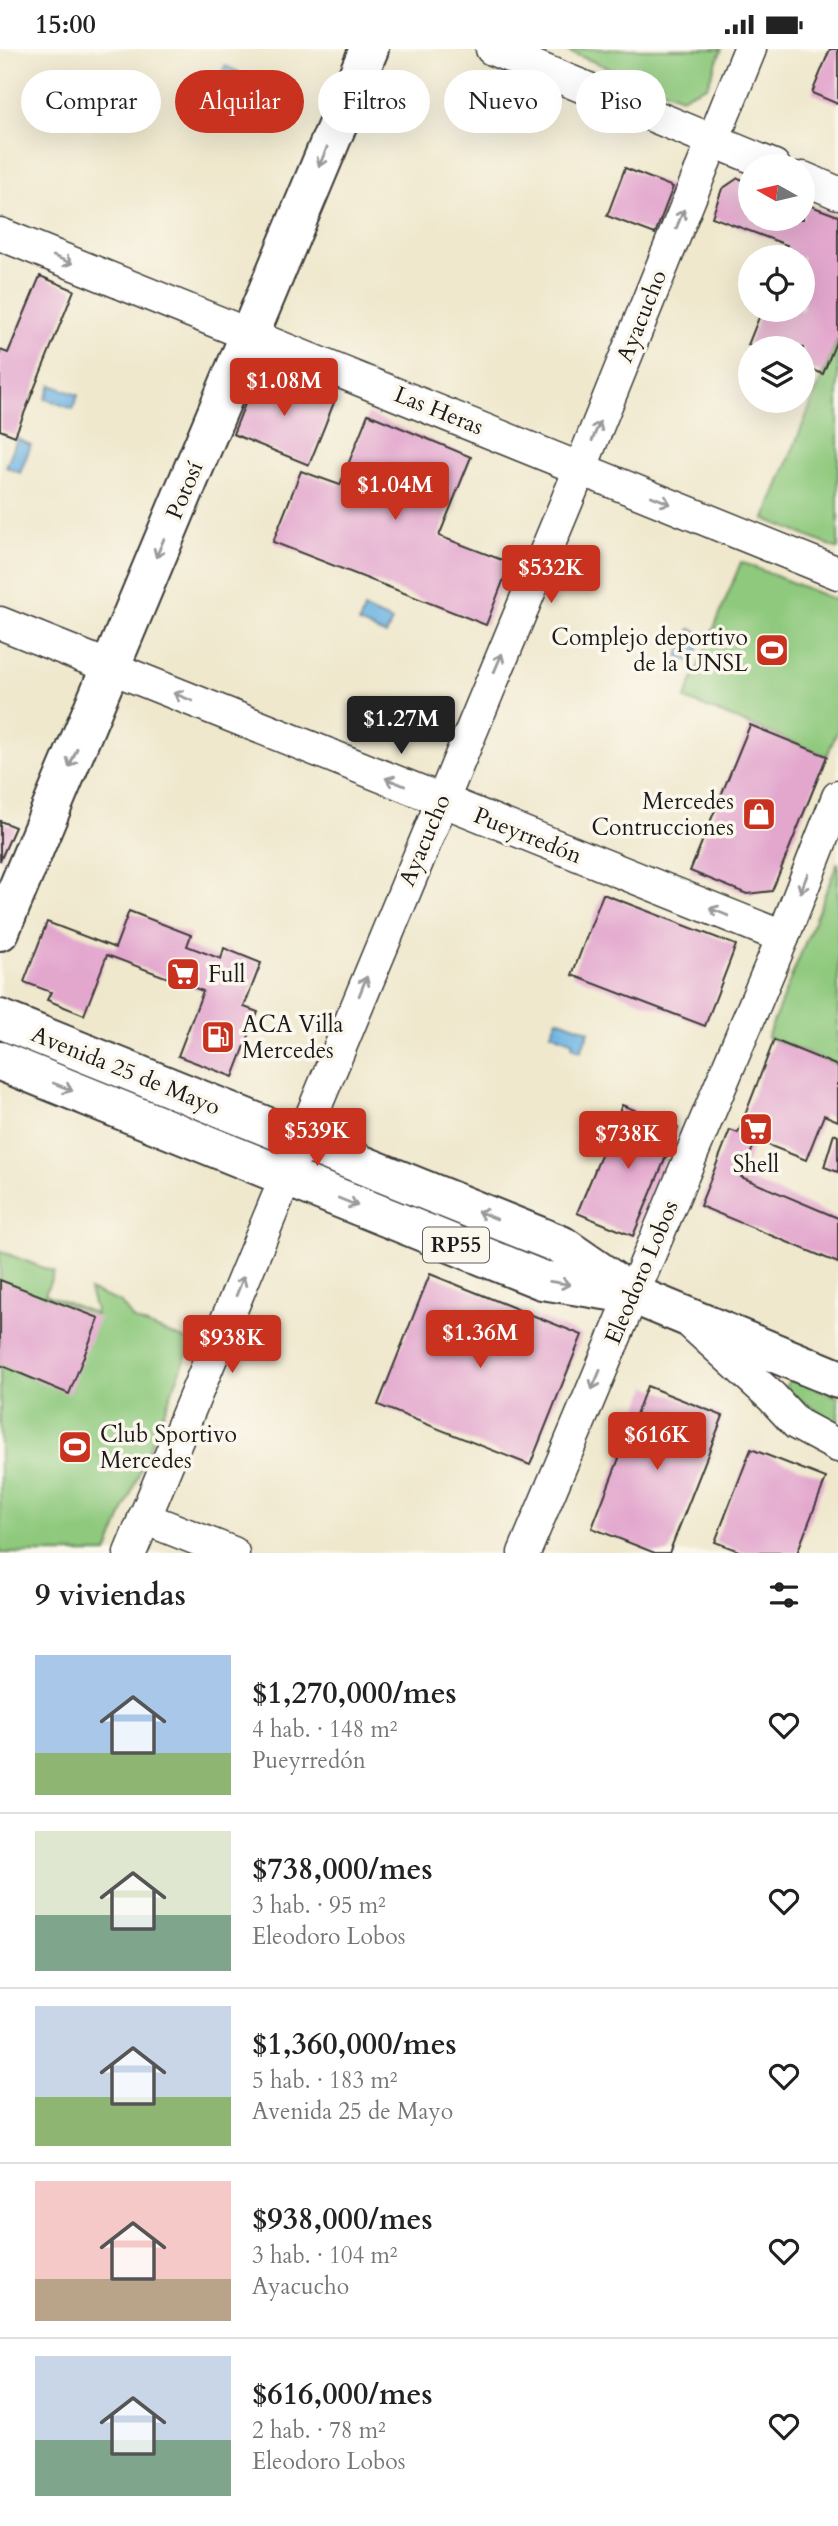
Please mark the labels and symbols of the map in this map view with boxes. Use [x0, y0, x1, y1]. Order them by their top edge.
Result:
one-way arrow [316, 146, 329, 167]
north arrow [738, 154, 816, 231]
one-way arrow [674, 209, 687, 231]
one-way arrow [52, 254, 74, 267]
street label: Ayacucho [609, 265, 674, 367]
pin: $1.08M [227, 359, 341, 418]
street label: Las Heras [390, 379, 488, 442]
one-way arrow [590, 420, 603, 442]
street label: Potosí [158, 457, 210, 524]
pin: $1.04M [338, 463, 452, 522]
one-way arrow [649, 494, 671, 507]
one-way arrow [153, 537, 166, 558]
pin: $532K [502, 545, 600, 605]
place label: Complejo deportivo de la UNSL [551, 622, 748, 679]
sports icon: Complejo deportivo de la UNSL [753, 631, 791, 669]
one-way arrow [492, 653, 505, 674]
one-way arrow [173, 689, 195, 702]
pin: $1.27M [344, 697, 458, 756]
one-way arrow [66, 747, 79, 768]
one-way arrow [384, 774, 406, 787]
place label: Mercedes Contrucciones [592, 786, 734, 843]
street label: Ayacucho [391, 789, 458, 891]
shop icon: Mercedes Contrucciones [740, 795, 778, 833]
street label: Pueyrredón [469, 800, 586, 871]
one-way arrow [797, 872, 810, 894]
one-way arrow [709, 905, 731, 918]
supermarket icon: Full [164, 955, 202, 993]
place label: Full [208, 959, 246, 990]
one-way arrow [358, 976, 371, 997]
place label: ACA Villa Mercedes [242, 1009, 344, 1066]
street label: Avenida 25 de Mayo [27, 1018, 225, 1123]
fuel station icon: ACA Villa Mercedes [199, 1018, 237, 1056]
one-way arrow [52, 1081, 74, 1094]
pin: $539K [268, 1109, 366, 1168]
supermarket icon: Shell [737, 1110, 775, 1148]
pin: $738K [579, 1111, 677, 1171]
place label: Shell [733, 1149, 779, 1180]
one-way arrow [337, 1196, 359, 1209]
street label: Eleodoro Lobos [597, 1196, 686, 1349]
one-way arrow [476, 1208, 498, 1221]
road number: RP55 [423, 1227, 489, 1263]
one-way arrow [234, 1276, 247, 1297]
one-way arrow [548, 1277, 571, 1290]
pin: $1.36M [423, 1311, 537, 1370]
pin: $938K [183, 1315, 281, 1375]
one-way arrow [589, 1369, 602, 1390]
pin: $616K [608, 1413, 706, 1472]
place label: Club Sportivo Mercedes [100, 1419, 237, 1476]
sports icon: Club Sportivo Mercedes [56, 1428, 94, 1466]

